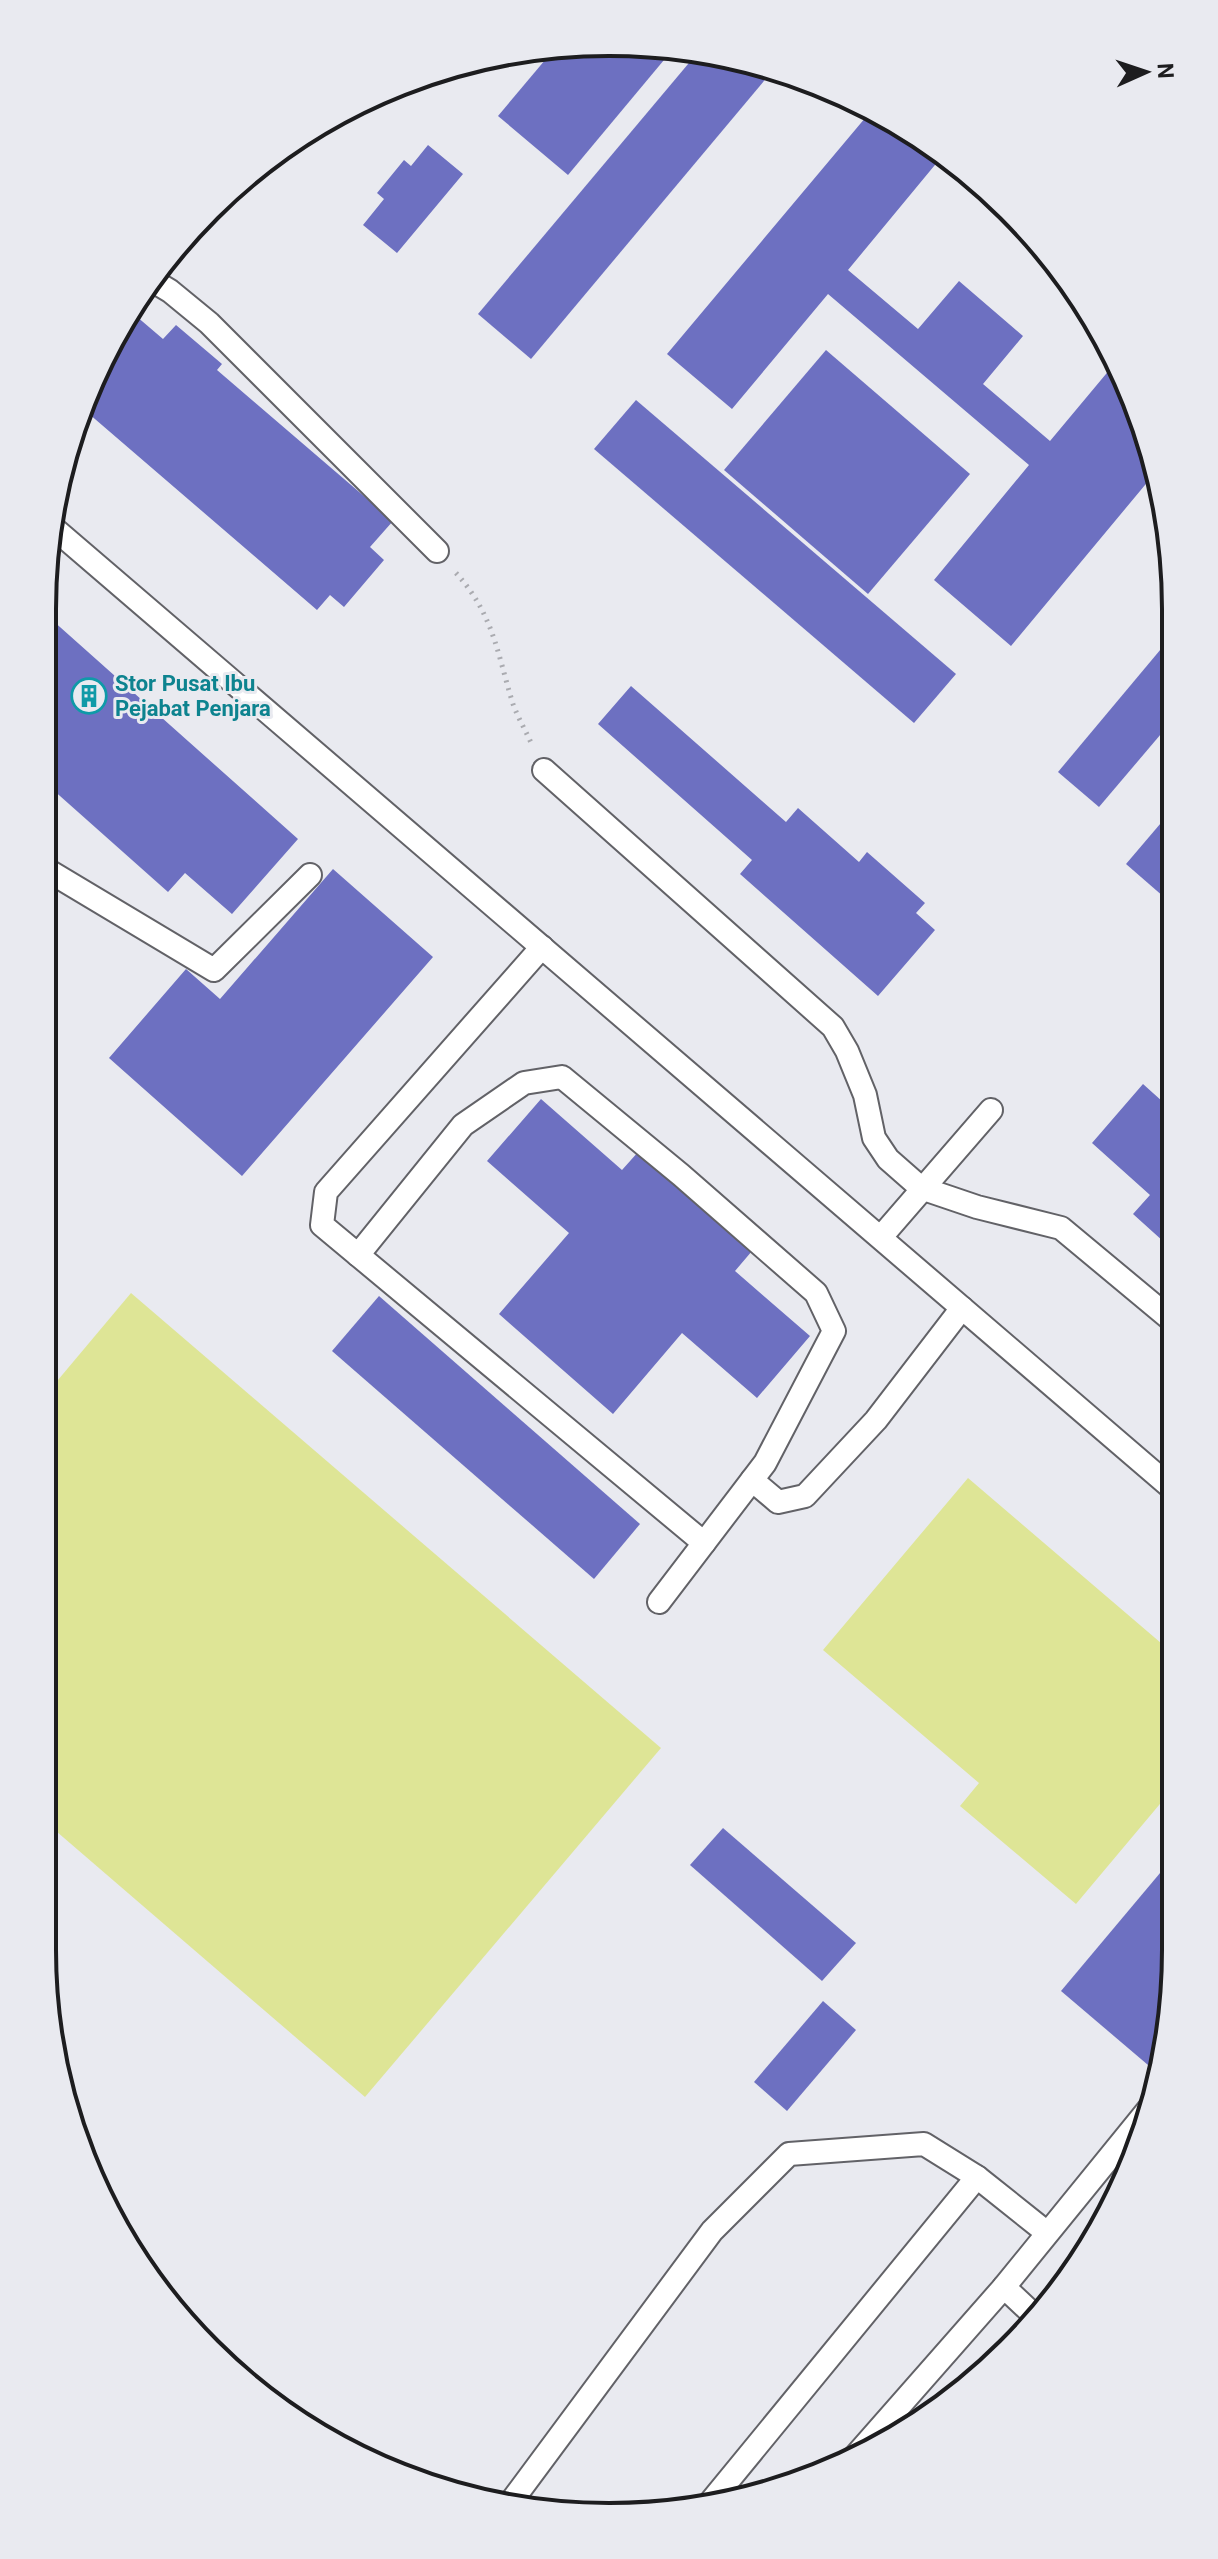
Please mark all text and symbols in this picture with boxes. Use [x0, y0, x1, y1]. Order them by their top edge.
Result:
north arrow [1106, 32, 1186, 112]
text: N [1153, 63, 1178, 79]
place label: Stor Pusat Ibu Pejabat Penjara [115, 671, 271, 721]
building icon: Stor Pusat Ibu Pejabat Penjara [70, 677, 108, 715]

